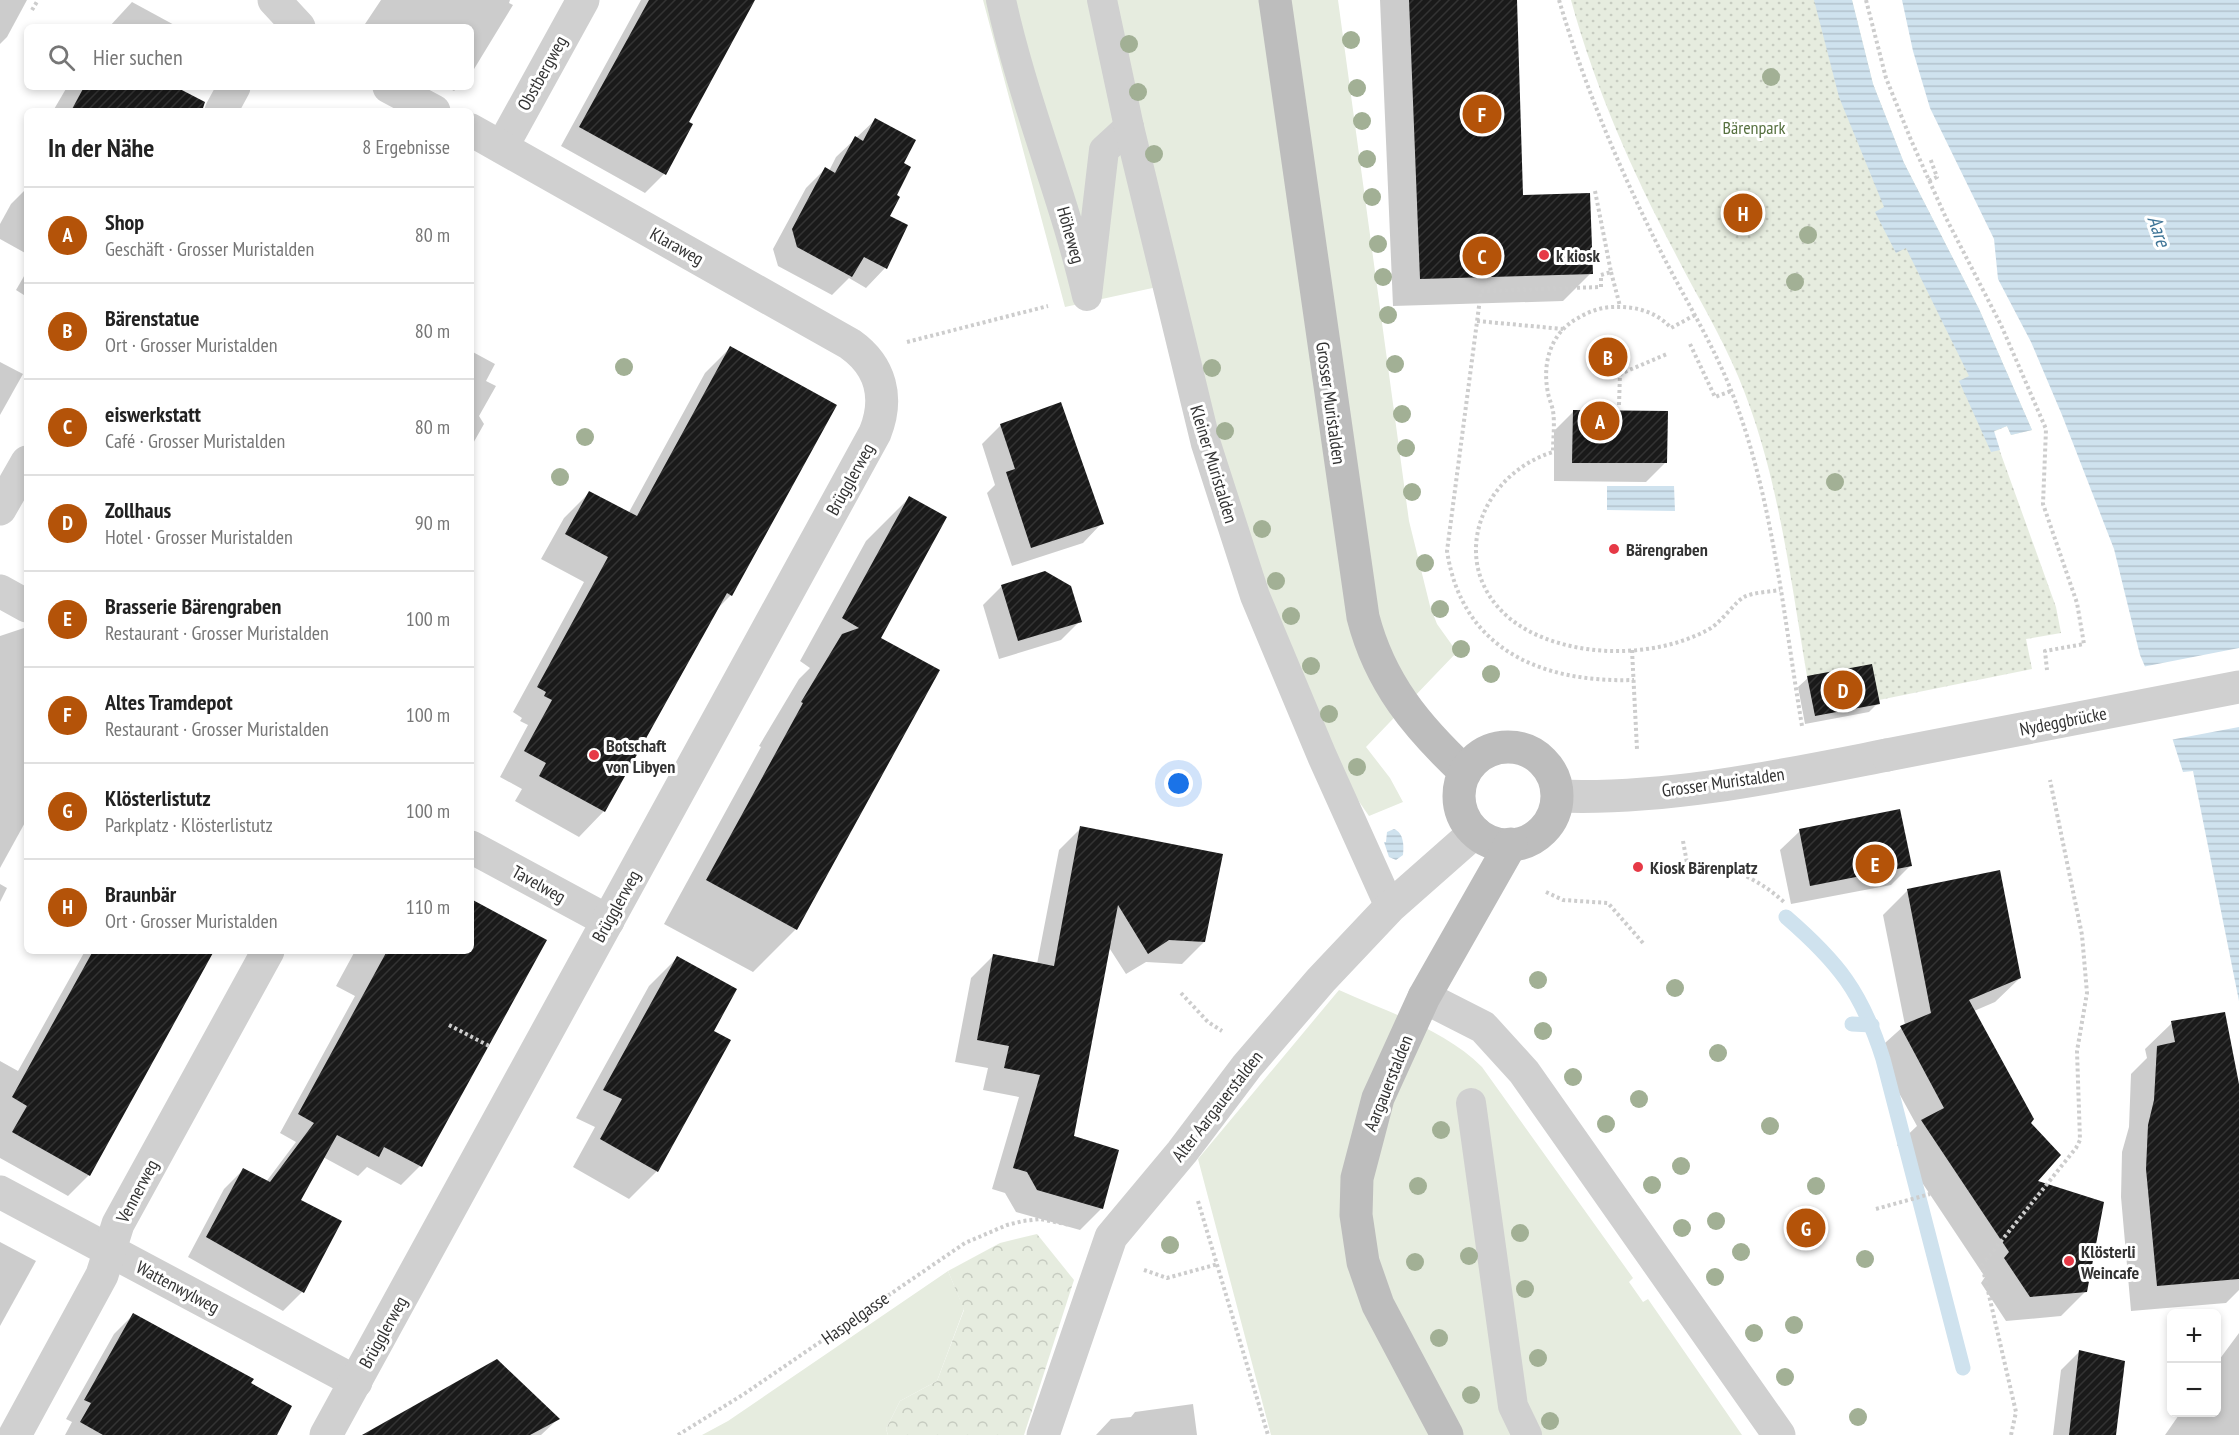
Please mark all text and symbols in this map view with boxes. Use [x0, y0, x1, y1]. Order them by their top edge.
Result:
search box [24, 24, 474, 90]
street label: Obstbergweg [512, 31, 572, 115]
icon: search [45, 41, 78, 74]
text: Hier suchen [93, 43, 183, 71]
pin: F [1462, 92, 1502, 136]
park label: Bärenpark [1723, 116, 1785, 139]
text: In der Nähe [48, 131, 154, 164]
text: 8 Ergebnisse [362, 134, 450, 160]
pin: H [1724, 190, 1762, 236]
street label: Höheweg [1052, 204, 1090, 266]
text: Shop [105, 208, 144, 236]
water label: Aare [2142, 212, 2177, 252]
text: A [62, 222, 73, 248]
text: 80 m [415, 222, 450, 248]
street label: Klaraweg [646, 222, 708, 270]
pin: C [1462, 234, 1502, 278]
text: Geschäft · Grosser Muristalden [105, 236, 314, 262]
place label: k kiosk [1556, 244, 1600, 267]
marker: k kiosk [1537, 248, 1551, 262]
text: Bärenstatue [105, 304, 199, 332]
text: B [63, 318, 72, 344]
text: 80 m [415, 318, 450, 344]
text: Ort · Grosser Muristalden [105, 332, 278, 358]
pin: B [1588, 334, 1628, 380]
street label: Grosser Muristalden [1311, 340, 1351, 466]
pin: A [1580, 398, 1620, 444]
text: eiswerkstatt [105, 400, 201, 428]
street label: Kleiner Muristalden [1185, 402, 1243, 526]
text: C [63, 414, 72, 440]
text: 80 m [415, 414, 450, 440]
text: Café · Grosser Muristalden [105, 428, 285, 454]
street label: Brügglerweg [821, 439, 879, 519]
text: Zollhaus [105, 496, 171, 524]
text: D [62, 510, 73, 536]
text: 90 m [415, 510, 450, 536]
text: Hotel · Grosser Muristalden [105, 524, 293, 550]
place label: Bärengraben [1626, 538, 1708, 561]
marker: Bärengraben [1607, 542, 1621, 556]
text: Brasserie Bärengraben [105, 592, 281, 620]
text: E [63, 606, 72, 632]
text: 100 m [406, 606, 450, 632]
text: Restaurant · Grosser Muristalden [105, 620, 329, 646]
pin: D [1824, 668, 1862, 712]
text: Altes Tramdepot [105, 688, 233, 716]
street label: Nydeggbrücke [2017, 701, 2109, 741]
text: F [63, 702, 72, 728]
text: 100 m [406, 702, 450, 728]
text: Restaurant · Grosser Muristalden [105, 716, 329, 742]
place label: Botschaft von Libyen [605, 734, 675, 778]
marker: Botschaft von Libyen [587, 748, 601, 762]
street label: Grosser Muristalden [1660, 762, 1786, 802]
your location [1164, 769, 1193, 798]
text: Klösterlistutz [105, 784, 211, 812]
text: G [62, 798, 73, 824]
text: 100 m [406, 798, 450, 824]
text: Parkplatz · Klösterlistutz [105, 812, 273, 838]
pin: E [1856, 842, 1894, 886]
place label: Kiosk Bärenplatz [1650, 856, 1758, 879]
street label: Tavelweg [508, 860, 570, 908]
marker: Kiosk Bärenplatz [1631, 860, 1645, 874]
street label: Brügglerweg [587, 866, 645, 946]
text: Braunbär [105, 880, 176, 908]
text: H [62, 894, 73, 920]
text: 110 m [406, 894, 450, 920]
text: Ort · Grosser Muristalden [105, 908, 278, 934]
street label: Aargauerstalden [1358, 1032, 1418, 1134]
street label: Alter Aargauerstalden [1167, 1046, 1267, 1166]
street label: Vennerweg [110, 1155, 163, 1228]
pin: G [1786, 1206, 1826, 1250]
place label: Klösterli Weincafe [2080, 1240, 2139, 1284]
marker: Klösterli Weincafe [2062, 1254, 2076, 1268]
street label: Wattenwylweg [132, 1255, 224, 1319]
street label: Haspelgasse [817, 1287, 893, 1349]
street label: Brügglerweg [354, 1292, 412, 1372]
map controls [2167, 1309, 2221, 1417]
button: + [2167, 1309, 2221, 1363]
button: − [2167, 1363, 2221, 1417]

